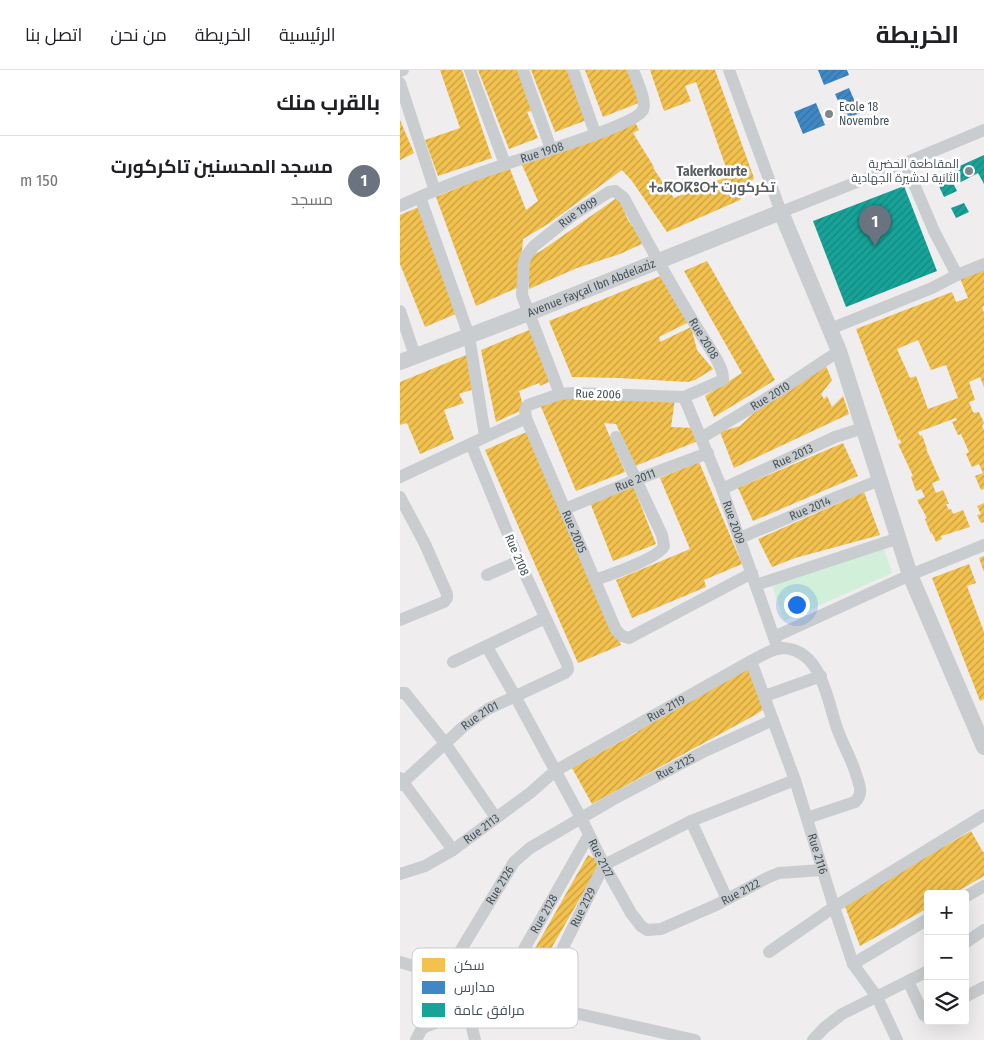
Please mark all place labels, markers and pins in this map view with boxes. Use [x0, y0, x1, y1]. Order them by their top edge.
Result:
place label: Ecole 18 Novembre [839, 100, 889, 128]
marker: Ecole 18 Novembre [823, 108, 835, 120]
place label: المقاطعة الحضرية الثانية لدشيرة الجهادية [851, 157, 959, 185]
marker: المقاطعة الحضرية الثانية لدشيرة الجهادية [963, 165, 975, 177]
pin: 1 [859, 205, 891, 246]

